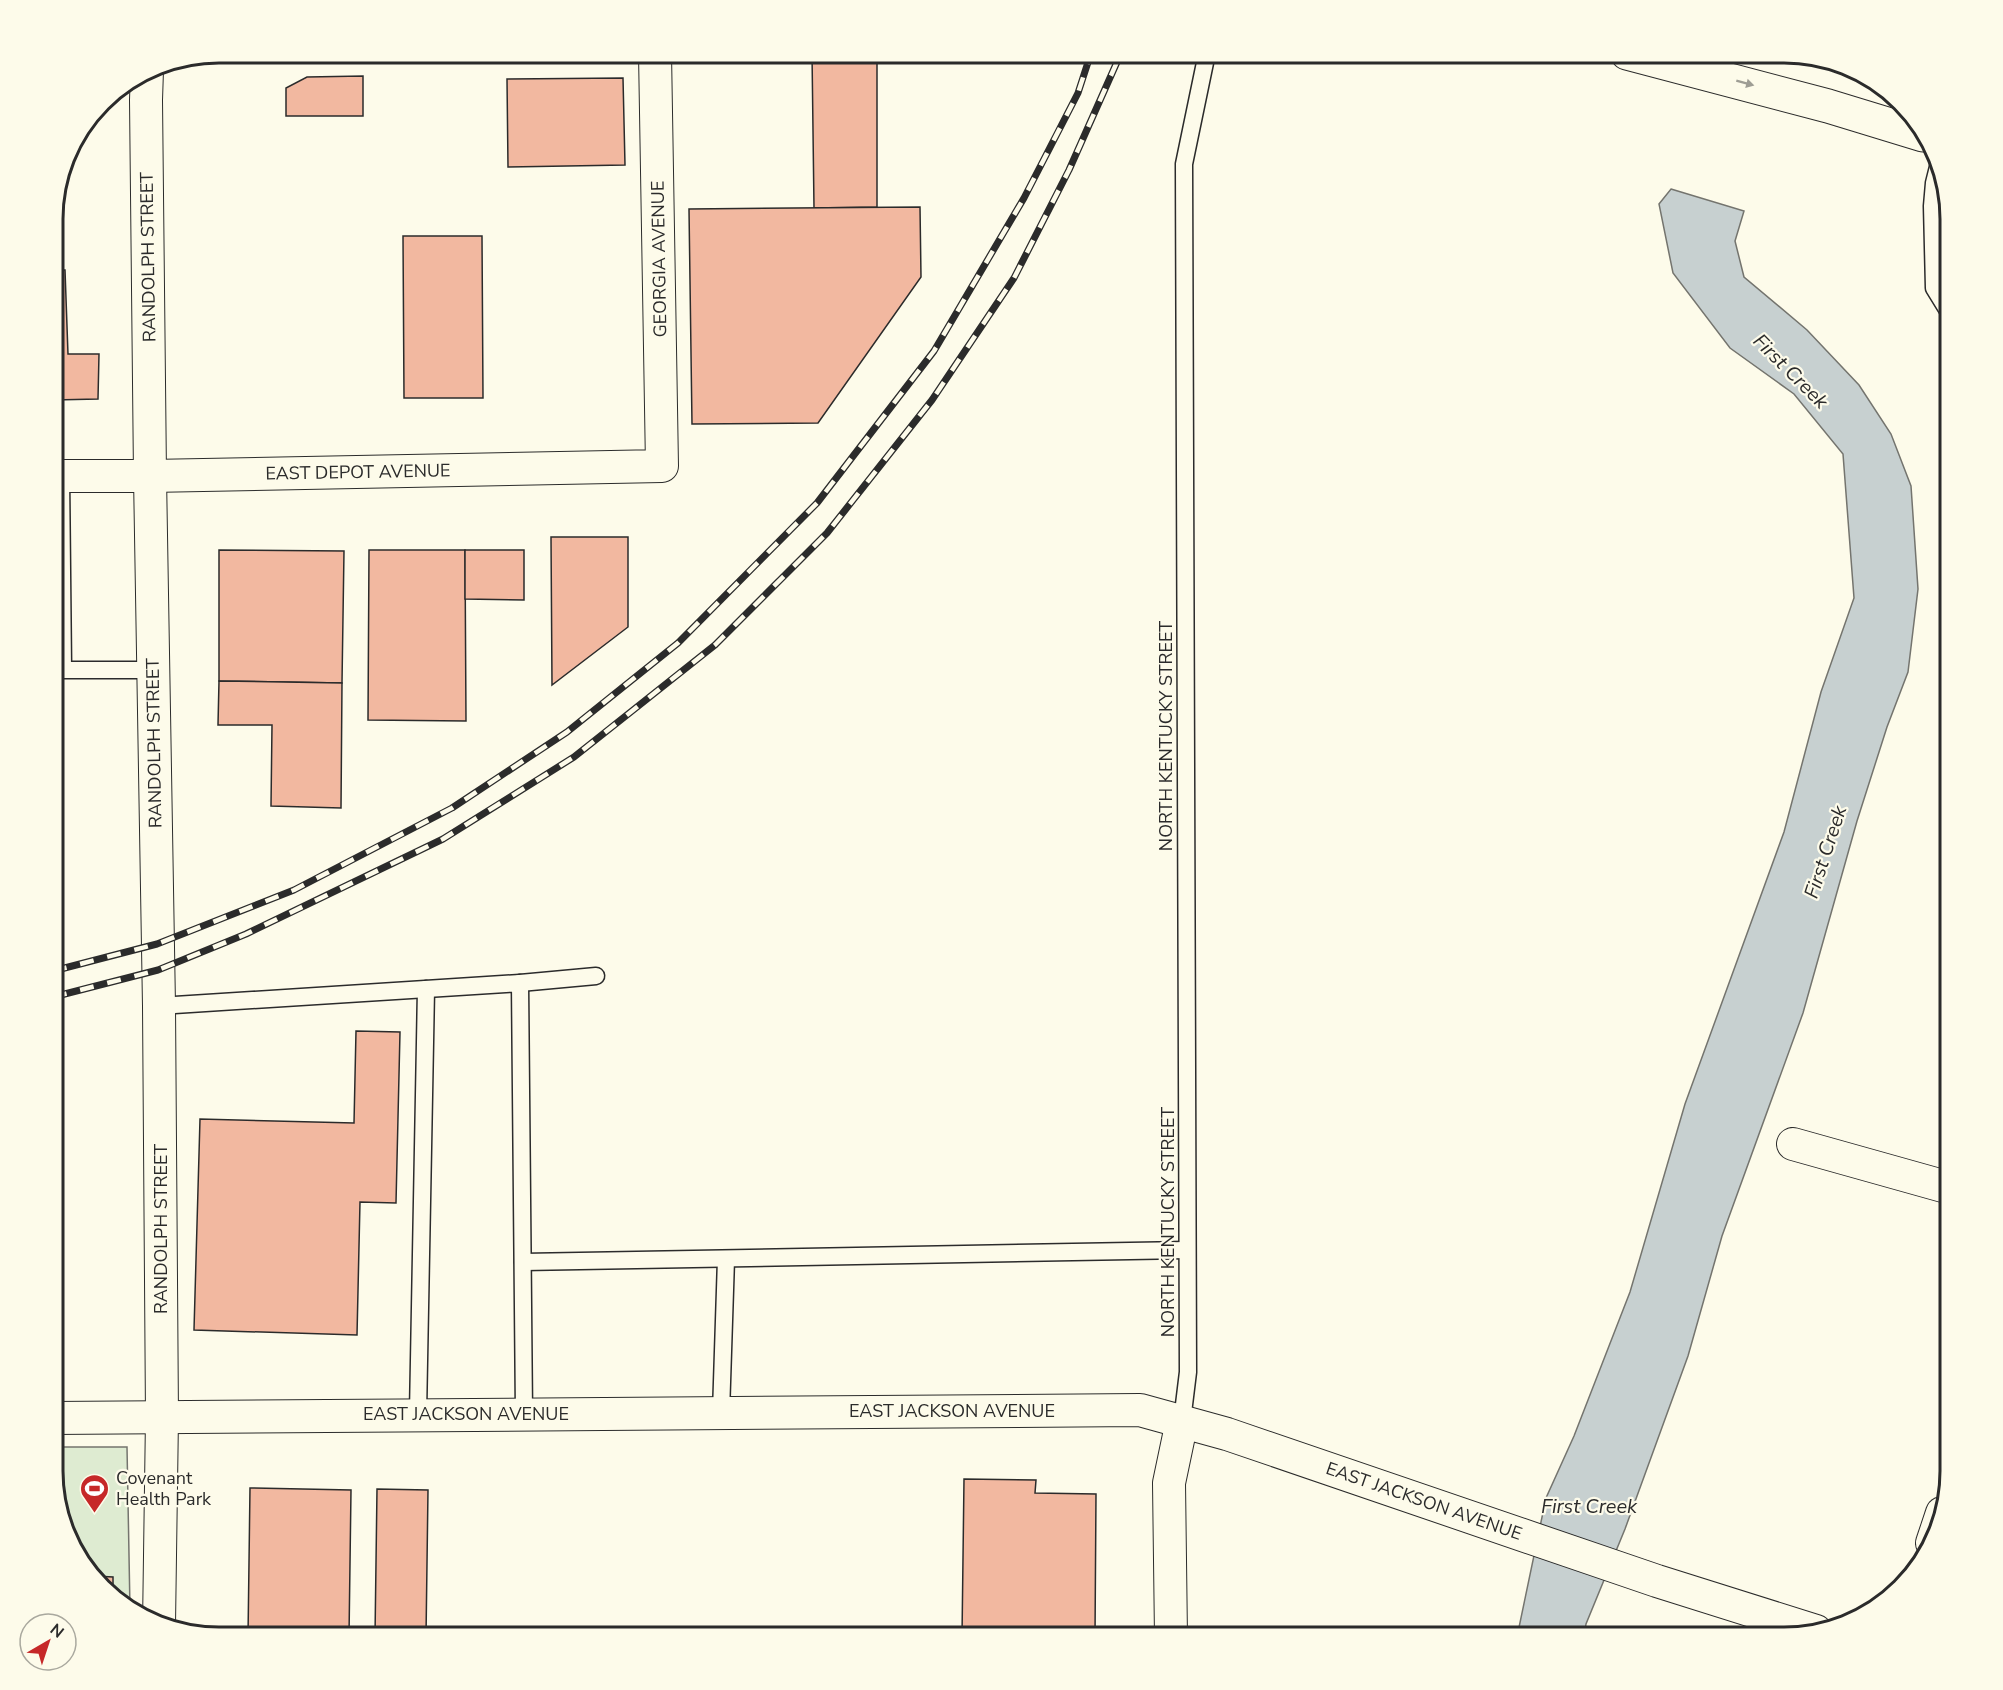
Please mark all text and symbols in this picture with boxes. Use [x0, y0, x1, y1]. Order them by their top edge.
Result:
one-way arrow [1736, 79, 1754, 88]
street label: RANDOLPH STREET [135, 172, 161, 342]
street label: GEORGIA AVENUE [646, 180, 672, 338]
water label: First Creek [1747, 328, 1835, 416]
street label: EAST DEPOT AVENUE [265, 458, 451, 486]
street label: NORTH KENTUCKY STREET [1154, 621, 1178, 851]
street label: RANDOLPH STREET [141, 658, 167, 828]
water label: First Creek [1798, 801, 1853, 902]
street label: NORTH KENTUCKY STREET [1156, 1107, 1180, 1337]
street label: RANDOLPH STREET [149, 1144, 173, 1314]
street label: EAST JACKSON AVENUE [849, 1399, 1055, 1423]
street label: EAST JACKSON AVENUE [363, 1402, 569, 1426]
street label: EAST JACKSON AVENUE [1323, 1456, 1525, 1546]
place label: Covenant Health Park [116, 1466, 212, 1511]
sports icon: Covenant Health Park [79, 1472, 111, 1514]
water label: First Creek [1541, 1493, 1638, 1520]
north arrow [18, 1612, 78, 1672]
text: N [45, 1619, 68, 1643]

